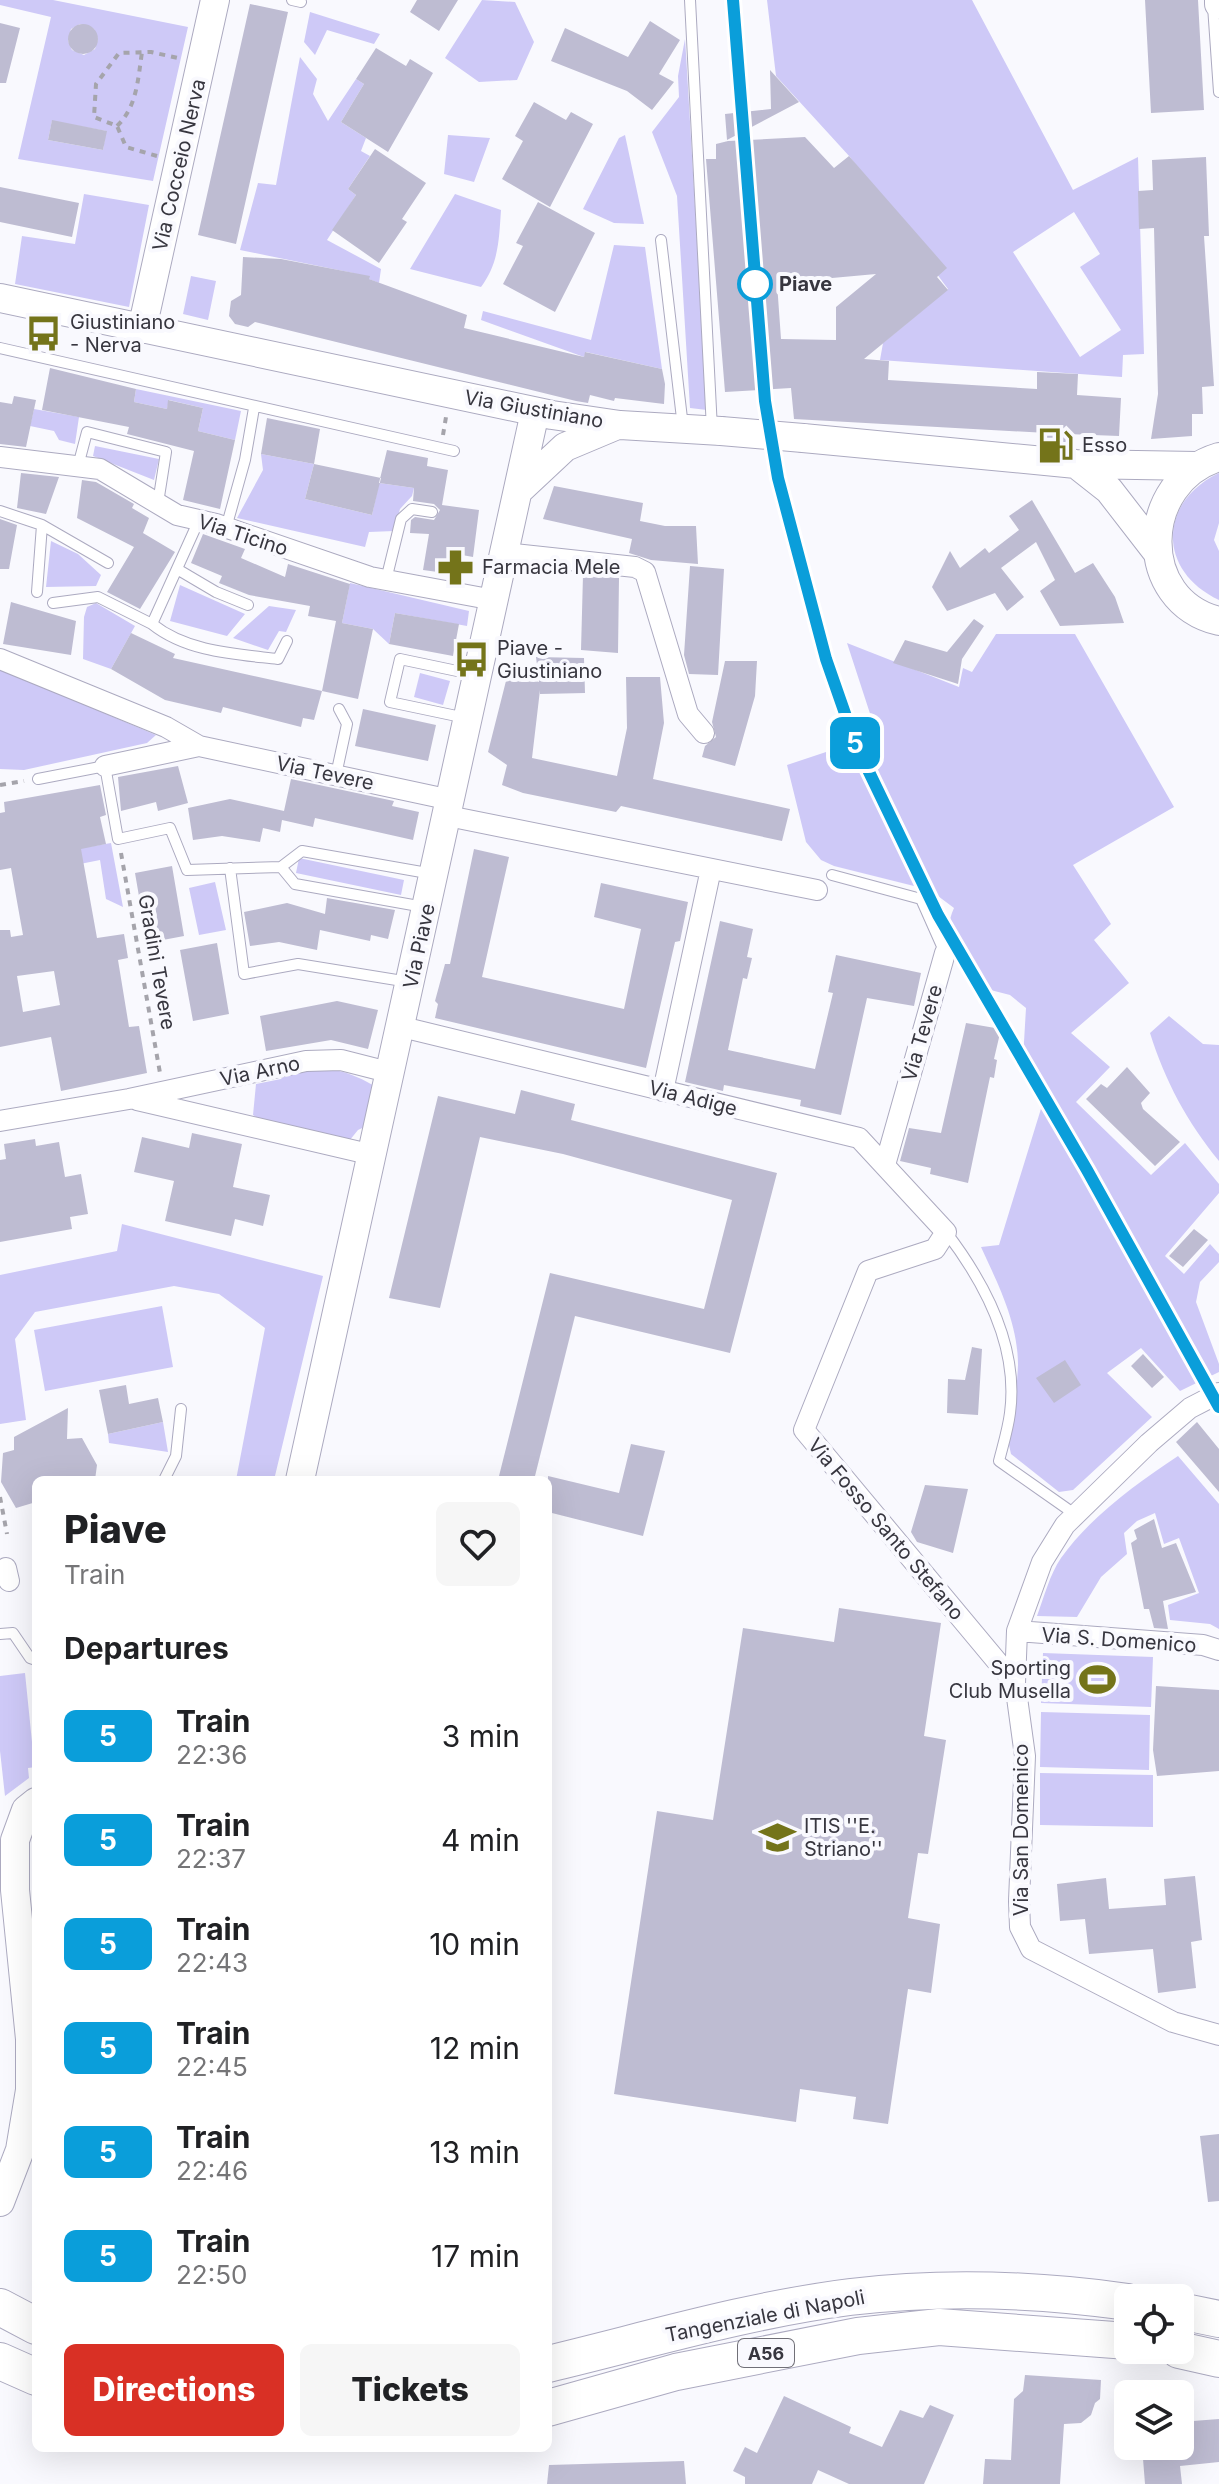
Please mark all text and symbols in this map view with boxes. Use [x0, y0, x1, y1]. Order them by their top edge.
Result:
street label: Via Cocceio Nerva [148, 77, 210, 253]
marker: Piave [738, 267, 772, 301]
place label: Piave [779, 272, 832, 296]
place label: Giustiniano - Nerva [70, 310, 175, 357]
bus stop icon: Giustiniano - Nerva [25, 315, 63, 353]
street label: Via Giustiniano [463, 385, 605, 433]
fuel station icon: Esso [1037, 426, 1075, 464]
place label: Esso [1082, 433, 1127, 457]
street label: Via Ticino [195, 509, 291, 561]
pharmacy icon: Farmacia Mele [437, 548, 475, 586]
place label: Farmacia Mele [482, 555, 621, 579]
place label: Piave - Giustiniano [497, 636, 602, 683]
bus stop icon: Piave - Giustiniano [452, 641, 490, 679]
line badge: 5 [829, 717, 881, 769]
text: 5 [846, 726, 864, 760]
street label: Via Tevere [274, 751, 376, 795]
street label: Gradini Tevere [133, 892, 181, 1032]
street label: Via Piave [398, 901, 440, 991]
street label: Via Tevere [897, 982, 947, 1084]
street label: Via Arno [218, 1051, 302, 1091]
street label: Via Adige [646, 1075, 740, 1121]
street label: Via Fosso Santo Stefano [803, 1433, 969, 1625]
button: heart [436, 1502, 520, 1586]
text: Piave [64, 1506, 167, 1552]
text: Train [64, 1559, 125, 1590]
street label: Via S. Domenico [1041, 1623, 1197, 1657]
text: Departures [64, 1630, 229, 1666]
place label: Sporting Club Musella [949, 1656, 1071, 1703]
sports icon: Sporting Club Musella [1078, 1661, 1116, 1699]
text: Train [176, 1703, 250, 1739]
text: 3 min [442, 1718, 520, 1754]
text: 5 [99, 1719, 117, 1753]
text: 22:36 [176, 1739, 247, 1770]
street label: Via San Domenico [1009, 1744, 1033, 1916]
text: Train [176, 1807, 250, 1843]
place label: ITIS ''E. Striano'' [804, 1814, 883, 1861]
school or university icon: ITIS ''E. Striano'' [759, 1818, 797, 1856]
text: 4 min [441, 1822, 520, 1858]
text: 5 [99, 1823, 117, 1857]
text: 22:37 [176, 1843, 246, 1874]
text: Train [176, 1911, 250, 1947]
text: 10 min [429, 1926, 520, 1962]
text: 5 [99, 1927, 117, 1961]
text: 22:43 [176, 1947, 248, 1978]
text: Train [176, 2015, 250, 2051]
text: 12 min [430, 2030, 520, 2066]
text: 5 [99, 2031, 117, 2065]
text: 22:45 [176, 2051, 248, 2082]
text: Train [176, 2119, 250, 2155]
text: 13 min [430, 2134, 520, 2170]
text: 5 [99, 2135, 117, 2169]
text: 22:46 [176, 2155, 248, 2186]
text: Train [176, 2223, 250, 2259]
text: 17 min [431, 2238, 520, 2274]
text: 5 [99, 2239, 117, 2273]
text: 22:50 [176, 2259, 247, 2290]
map controls [1114, 2284, 1194, 2460]
button: locate [1114, 2284, 1194, 2364]
street label: Tangenziale di Napoli [663, 2285, 867, 2347]
road number: A56 [738, 2339, 794, 2367]
button: Directions [64, 2344, 284, 2436]
button: Tickets [300, 2344, 520, 2436]
button: layers [1114, 2380, 1194, 2460]

